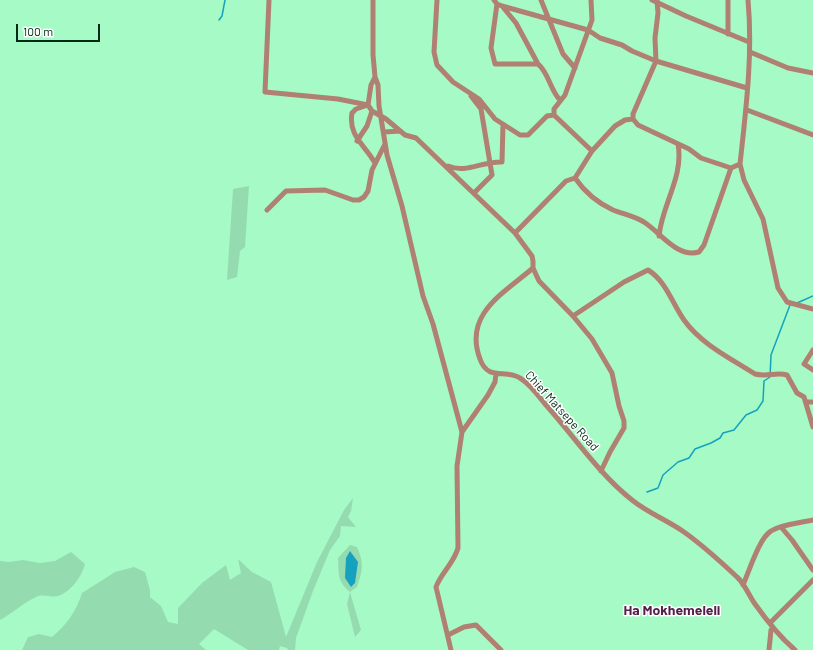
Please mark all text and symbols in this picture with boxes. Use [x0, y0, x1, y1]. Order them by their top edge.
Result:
scale bar [18, 16, 102, 42]
text: 100 m [23, 24, 53, 38]
street label: Chief Matsepe Road [522, 368, 602, 454]
district label: Ha Mokhemeleli [624, 602, 720, 618]

